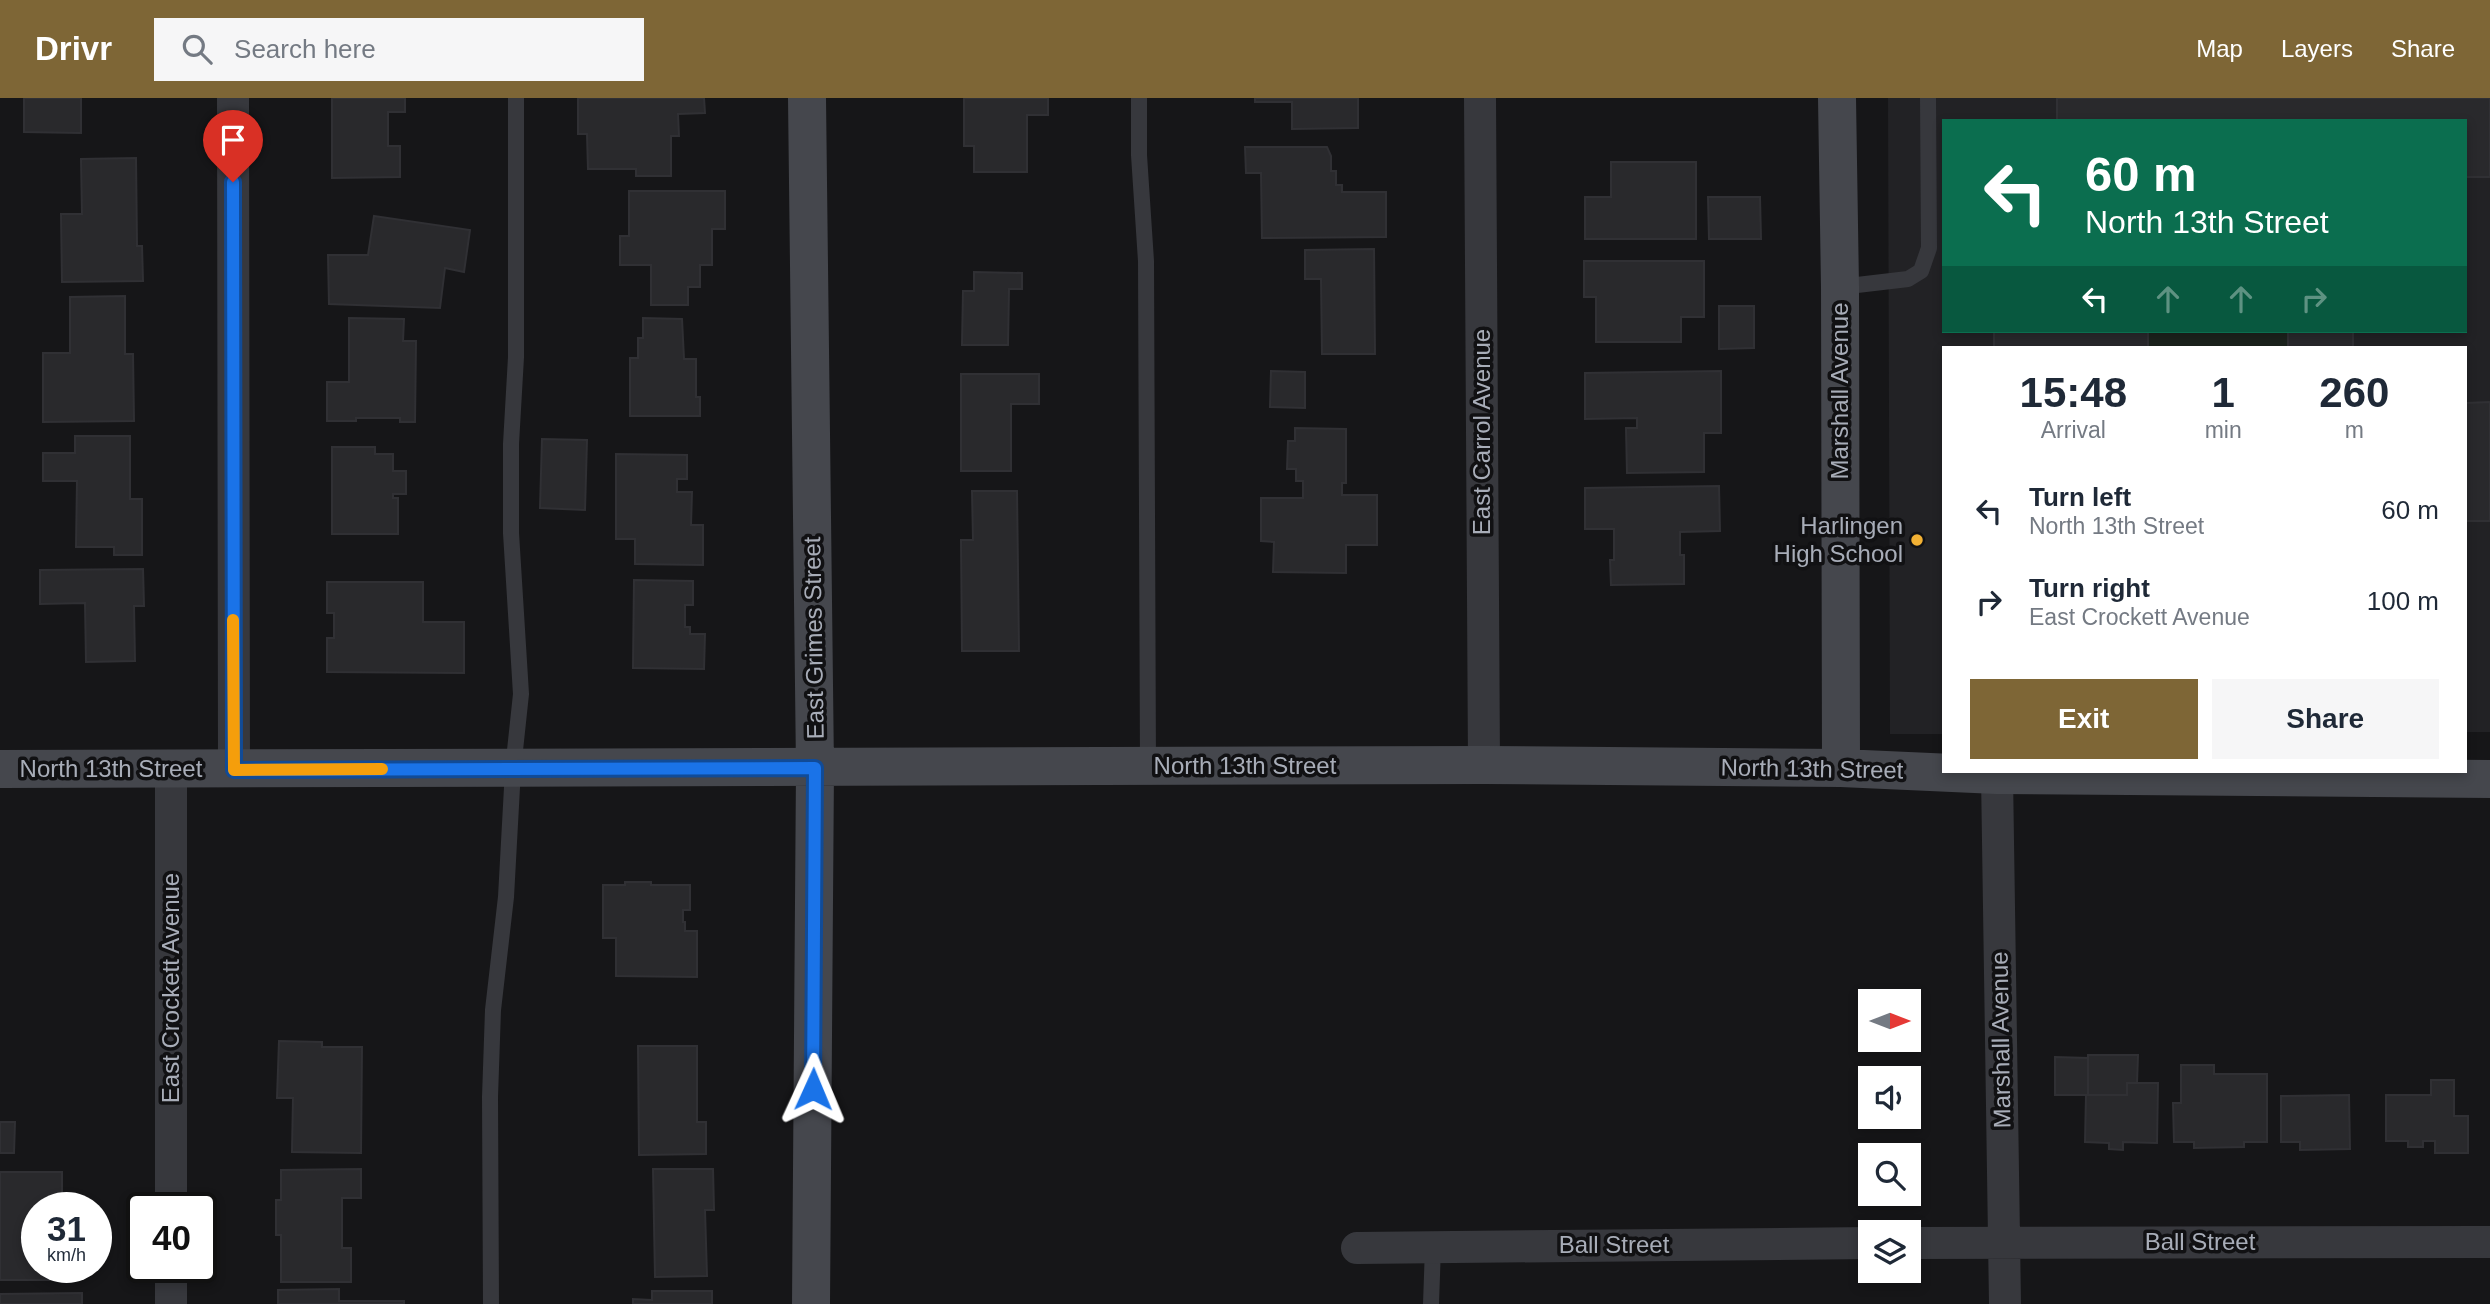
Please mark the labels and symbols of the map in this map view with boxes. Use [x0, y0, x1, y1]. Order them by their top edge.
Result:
pin [203, 110, 263, 182]
street label: Marshall Avenue [1826, 303, 1853, 480]
street label: East Carrol Avenue [1468, 329, 1495, 535]
place label: Harlingen High School [1774, 512, 1903, 567]
marker: Harlingen High School [1909, 532, 1925, 548]
street label: East Grimes Street [798, 536, 829, 740]
street label: North 13th Street [1154, 752, 1337, 779]
street label: North 13th Street [1720, 753, 1904, 784]
street label: North 13th Street [20, 755, 203, 782]
street label: East Crockett Avenue [157, 873, 184, 1103]
street label: Marshall Avenue [1985, 951, 2016, 1129]
north arrow [1858, 989, 1922, 1052]
position arrow [776, 1052, 850, 1126]
speed limit sign: 40 [126, 1192, 217, 1283]
street label: Ball Street [2145, 1228, 2256, 1255]
street label: Ball Street [1559, 1231, 1670, 1258]

